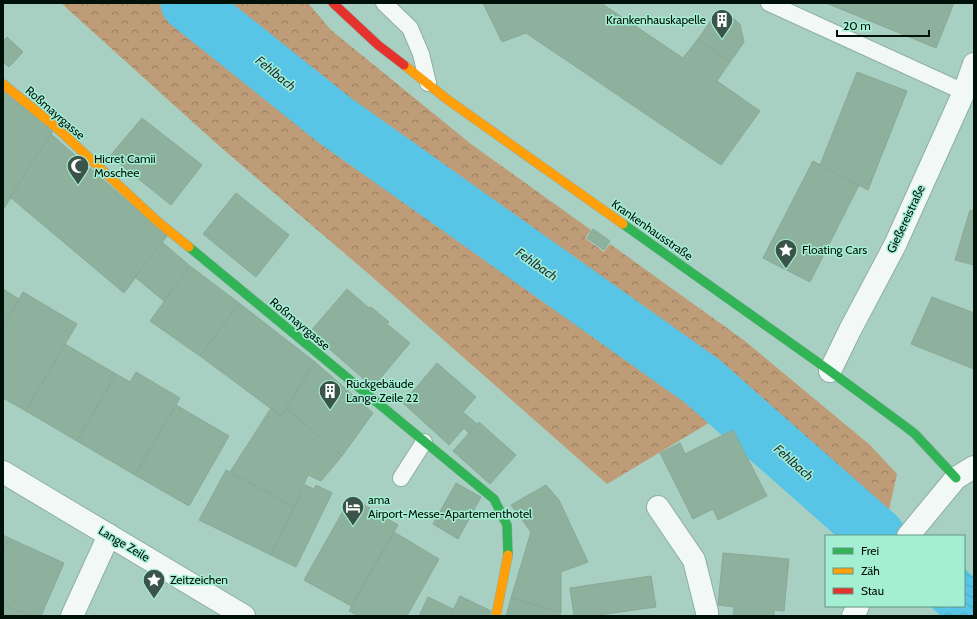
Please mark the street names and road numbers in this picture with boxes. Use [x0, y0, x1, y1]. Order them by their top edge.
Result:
street label: Roßmayrgasse [22, 83, 88, 143]
street label: Gießereistraße [883, 182, 928, 255]
street label: Krankenhausstraße [609, 196, 696, 263]
street label: Roßmayrgasse [267, 294, 334, 353]
street label: Lange Zeile [96, 522, 153, 565]

